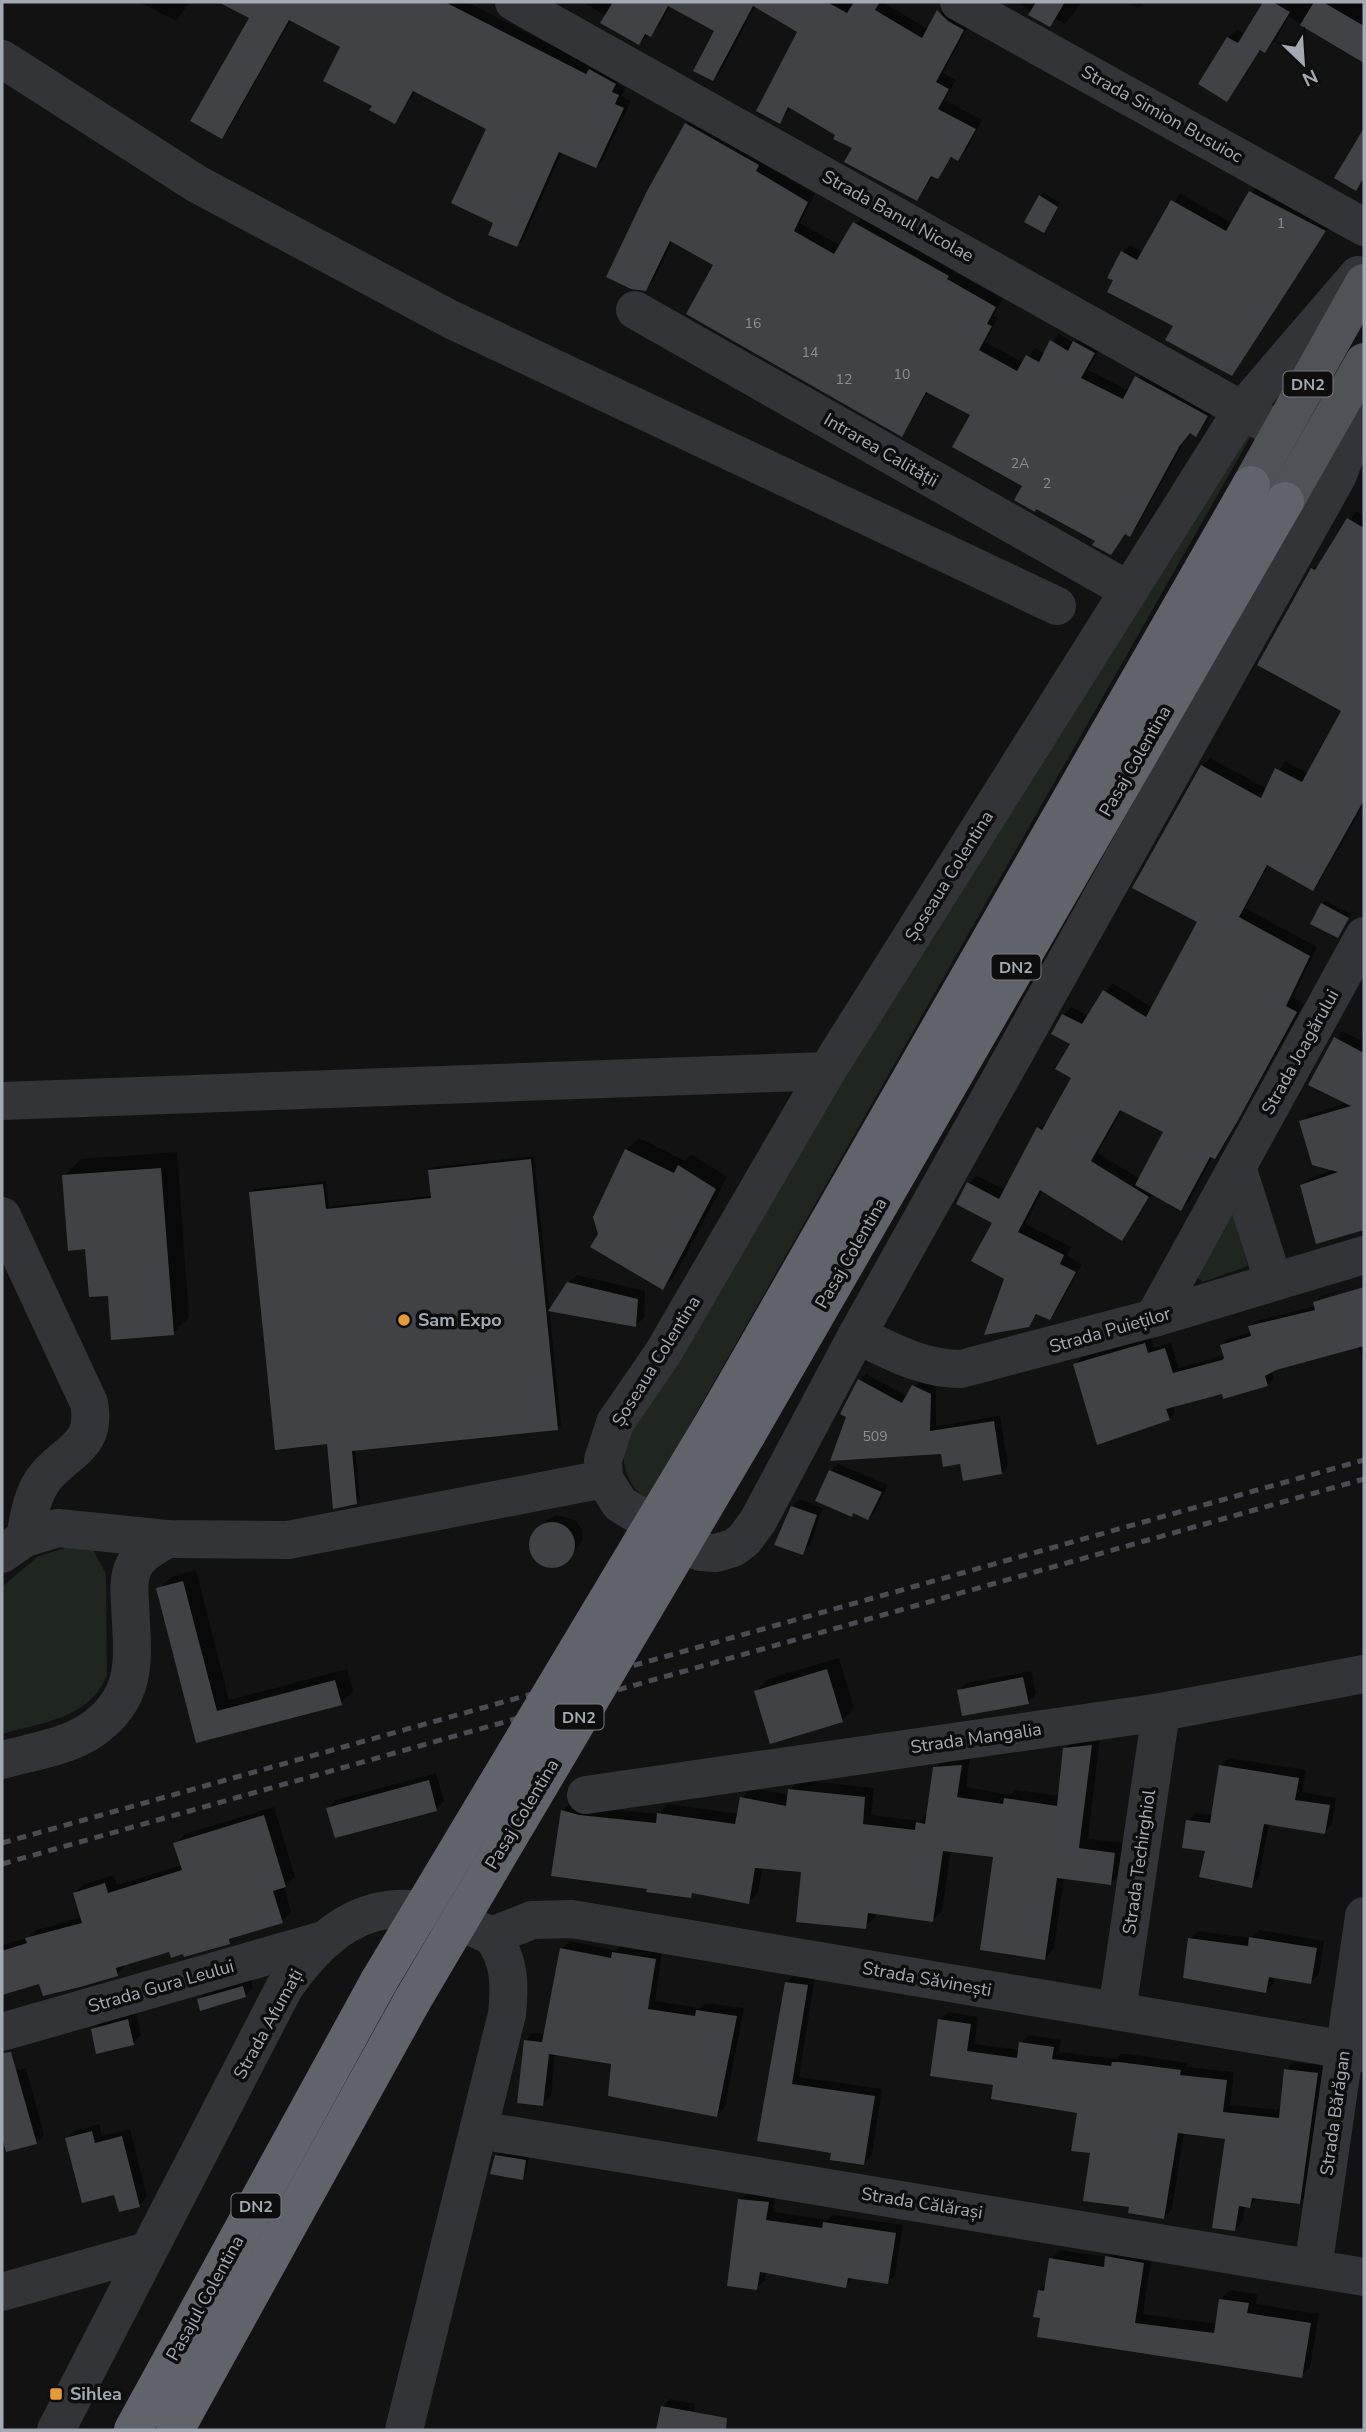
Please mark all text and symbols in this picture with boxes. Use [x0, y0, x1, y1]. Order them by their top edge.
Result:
north arrow [1268, 28, 1338, 98]
street label: Strada Simion Busuioc [1077, 60, 1247, 168]
text: N [1298, 63, 1322, 92]
street label: Strada Banul Nicolae [818, 164, 978, 268]
house number: 1 [1277, 214, 1285, 233]
house number: 16 [745, 314, 761, 333]
house number: 14 [802, 343, 818, 362]
house number: 10 [894, 365, 910, 384]
house number: 12 [836, 370, 852, 389]
road number: DN2 [1284, 372, 1332, 396]
street label: Intrarea Calității [819, 407, 943, 493]
house number: 2A [1011, 454, 1029, 473]
house number: 2 [1043, 474, 1051, 493]
street label: Pasaj Colentina [1094, 701, 1176, 821]
street label: Șoseaua Colentina [899, 806, 999, 946]
road number: DN2 [992, 954, 1040, 979]
street label: Strada Joagărului [1256, 985, 1344, 1119]
street label: Pasaj Colentina [810, 1193, 892, 1313]
street label: Șoseaua Colentina [606, 1291, 706, 1431]
street label: Strada Puieților [1047, 1301, 1174, 1359]
place label: Sam Expo [418, 1308, 502, 1332]
marker: Sam Expo [396, 1312, 412, 1328]
house number: 509 [862, 1427, 888, 1446]
road number: DN2 [554, 1704, 604, 1730]
street label: Strada Mangalia [909, 1717, 1043, 1759]
street label: Pasaj Colentina [480, 1755, 564, 1873]
street label: Strada Techirghiol [1117, 1787, 1161, 1936]
street label: Strada Gura Leului [85, 1954, 237, 2018]
street label: Strada Săvinești [861, 1956, 993, 2002]
street label: Strada Afumați [228, 1965, 308, 2083]
street label: Strada Bărăgan [1314, 2049, 1356, 2177]
street label: Strada Călărași [859, 2182, 985, 2224]
road number: DN2 [232, 2194, 280, 2218]
street label: Pasajul Colentina [161, 2231, 249, 2365]
place label: Sihlea [70, 2382, 122, 2406]
marker: Sihlea [48, 2386, 64, 2402]

